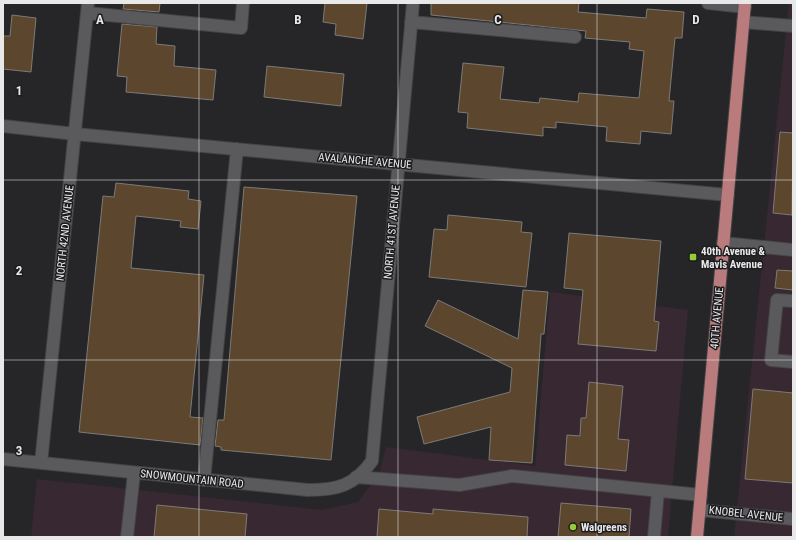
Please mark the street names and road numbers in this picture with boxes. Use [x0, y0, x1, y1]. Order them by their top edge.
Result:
street label: AVALANCHE AVENUE [318, 150, 413, 172]
street label: NORTH 42ND AVENUE [53, 184, 77, 282]
street label: NORTH 41ST AVENUE [381, 184, 403, 280]
street label: 40TH AVENUE [708, 286, 726, 349]
street label: SNOWMOUNTAIN ROAD [140, 467, 244, 491]
street label: KNOBEL AVENUE [708, 504, 784, 524]

